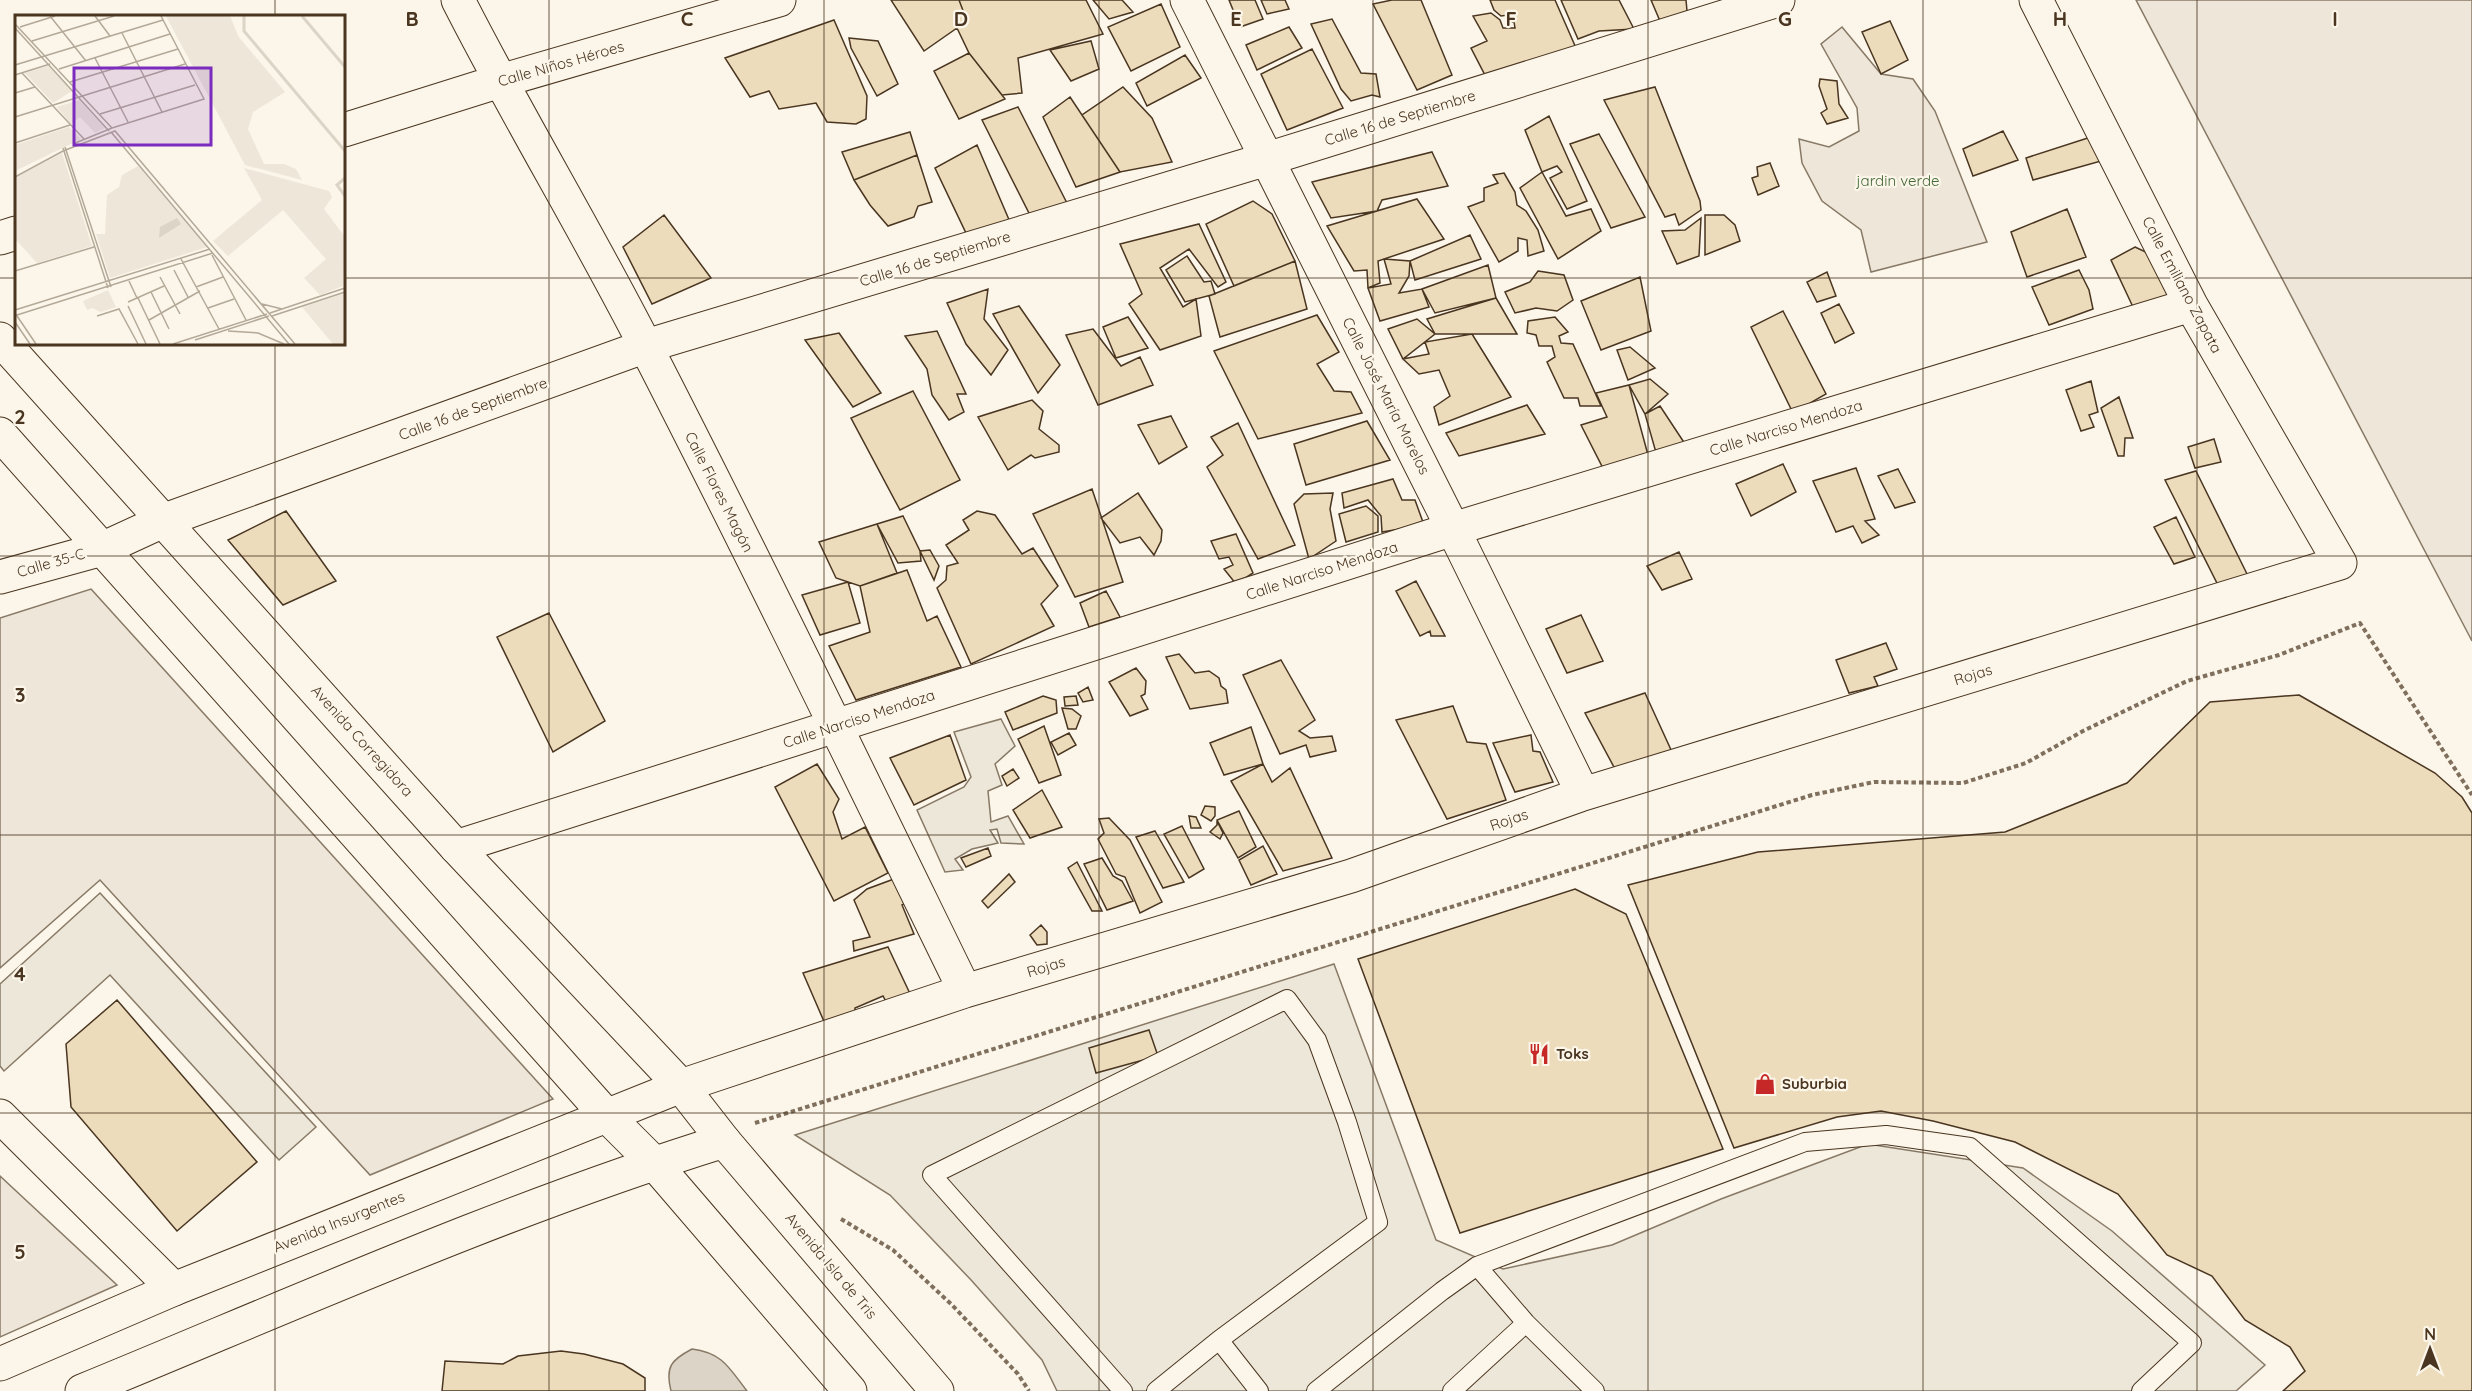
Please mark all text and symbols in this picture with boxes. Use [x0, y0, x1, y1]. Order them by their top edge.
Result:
text: B [405, 6, 419, 31]
text: C [681, 6, 694, 31]
text: D [954, 6, 968, 31]
text: E [1230, 6, 1242, 31]
text: F [1505, 6, 1517, 31]
text: G [1778, 6, 1792, 31]
text: H [2053, 6, 2067, 31]
text: I [2332, 6, 2338, 31]
inset map [15, 15, 345, 345]
street label: Calle Niños Héroes [496, 36, 626, 91]
street label: Calle 16 de Septiembre [1322, 85, 1478, 150]
park label: jardin verde [1856, 171, 1940, 190]
street label: Calle Emiliano Zapata [2138, 213, 2227, 356]
street label: Calle 16 de Septiembre [857, 226, 1013, 291]
street label: Calle José María Morelos [1339, 314, 1434, 478]
street label: Calle 16 de Septiembre [396, 373, 550, 444]
street label: Calle Narciso Mendoza [1707, 395, 1864, 460]
text: 2 [14, 404, 26, 429]
street label: Calle Flores Magón [681, 428, 758, 555]
street label: Calle Narciso Mendoza [1243, 537, 1400, 604]
street label: Calle 35-C [15, 544, 87, 581]
street label: Rojas [1951, 660, 1994, 689]
street label: Avenida Corregidora [307, 681, 417, 800]
text: 3 [15, 682, 25, 707]
street label: Calle Narciso Mendoza [780, 685, 937, 752]
street label: Rojas [1487, 804, 1530, 835]
street label: Rojas [1024, 952, 1067, 981]
text: 4 [14, 961, 26, 986]
restaurant icon: Toks [1527, 1042, 1551, 1066]
place label: Toks [1556, 1044, 1589, 1063]
shop icon: Suburbia [1753, 1072, 1777, 1096]
place label: Suburbia [1782, 1074, 1847, 1093]
street label: Avenida Insurgentes [270, 1186, 407, 1257]
street label: Avenida Isla de Tris [781, 1209, 881, 1323]
text: 5 [14, 1239, 26, 1264]
north arrow [2400, 1319, 2460, 1379]
text: N [2424, 1324, 2436, 1344]

